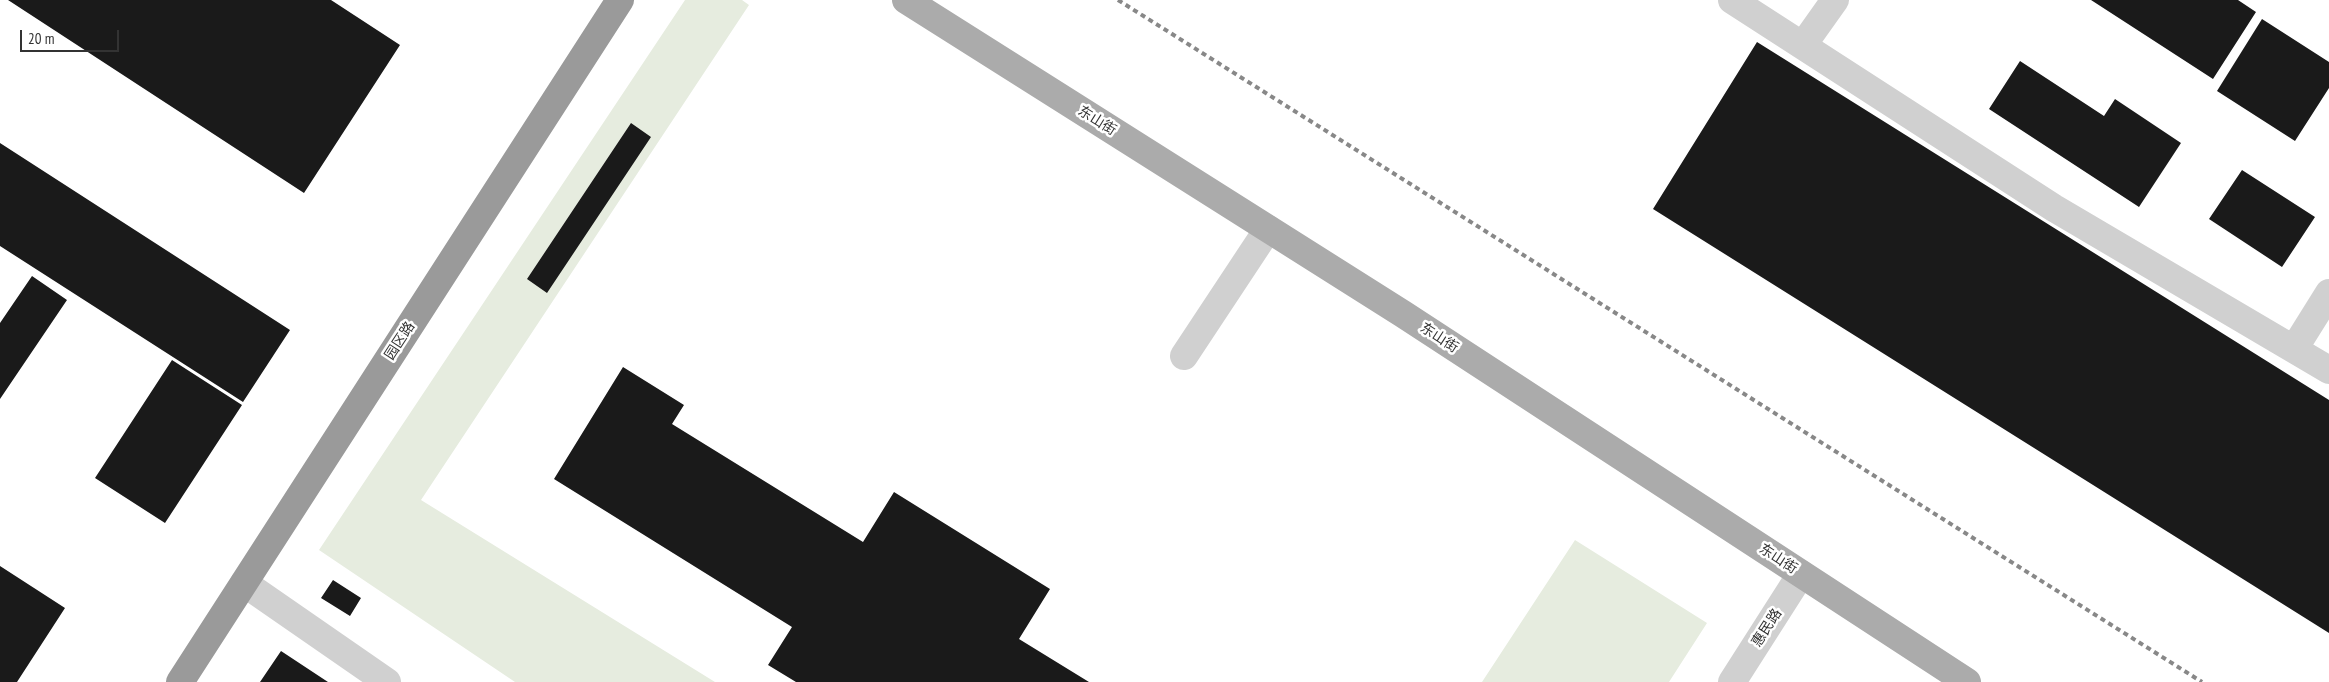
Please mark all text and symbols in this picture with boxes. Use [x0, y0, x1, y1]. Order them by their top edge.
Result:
scale bar [22, 20, 121, 52]
text: 20 m [28, 29, 54, 48]
street label: 东山街 [1075, 103, 1119, 139]
street label: 园区路 [382, 319, 418, 363]
street label: 东山街 [1417, 320, 1461, 356]
street label: 东山街 [1756, 541, 1800, 577]
street label: 惠民路 [1749, 606, 1785, 650]

